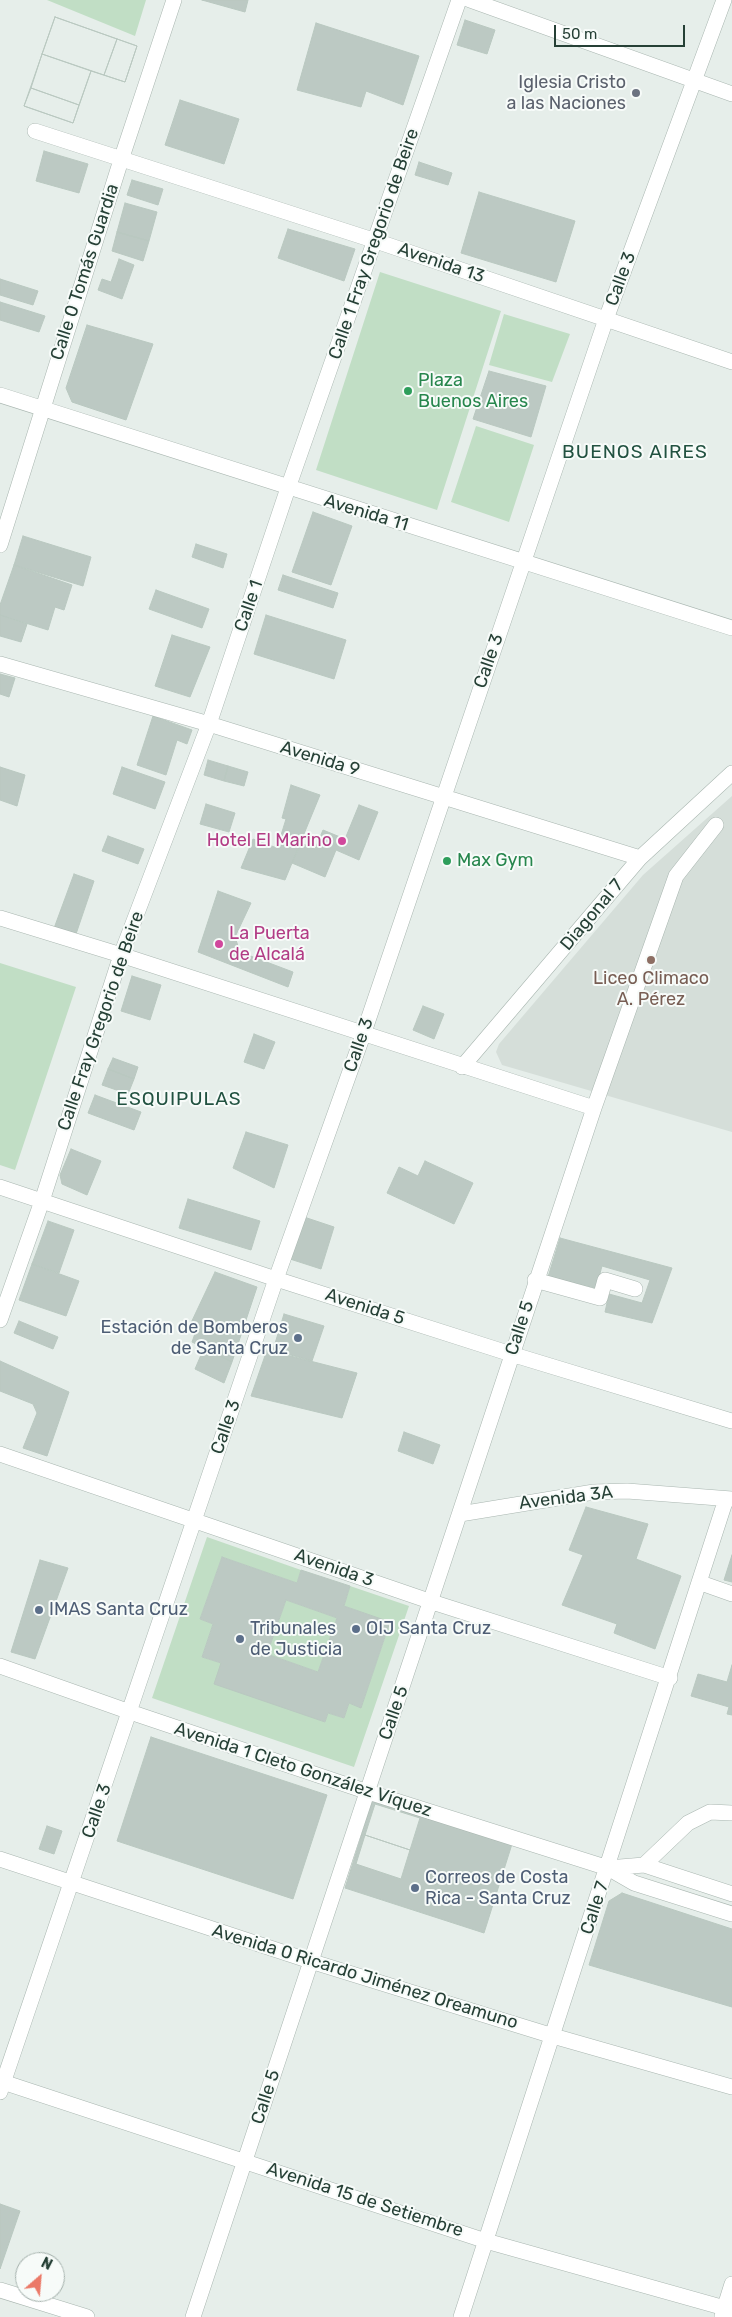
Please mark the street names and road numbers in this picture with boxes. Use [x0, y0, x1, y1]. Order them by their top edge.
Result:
street label: Calle 1 Fray Gregorio de Beire [324, 126, 424, 362]
street label: Calle 0 Tomás Guardia [46, 181, 124, 363]
street label: Avenida 13 [395, 238, 487, 288]
street label: Calle 3 [601, 249, 641, 309]
street label: Avenida 11 [321, 490, 411, 536]
street label: Calle 1 [230, 577, 268, 635]
street label: Calle 3 [470, 631, 508, 691]
street label: Avenida 9 [278, 737, 362, 781]
street label: Diagonal 7 [556, 875, 628, 955]
street label: Calle Fray Gregorio de Beire [53, 908, 149, 1134]
street label: Calle 3 [340, 1015, 378, 1075]
street label: Avenida 5 [323, 1284, 407, 1330]
street label: Calle 5 [501, 1298, 539, 1358]
street label: Calle 3 [207, 1397, 245, 1457]
street label: Avenida 3A [518, 1482, 614, 1514]
street label: Avenida 3 [292, 1544, 376, 1592]
street label: Calle 5 [375, 1683, 413, 1743]
street label: Avenida 1 Cleto González Víquez [172, 1718, 434, 1822]
street label: Calle 3 [78, 1781, 116, 1841]
street label: Calle 7 [576, 1879, 614, 1937]
street label: Avenida 0 Ricardo Jiménez Oreamuno [209, 1920, 521, 2034]
street label: Calle 5 [247, 2067, 285, 2127]
street label: Avenida 15 de Setiembre [264, 2158, 466, 2242]

